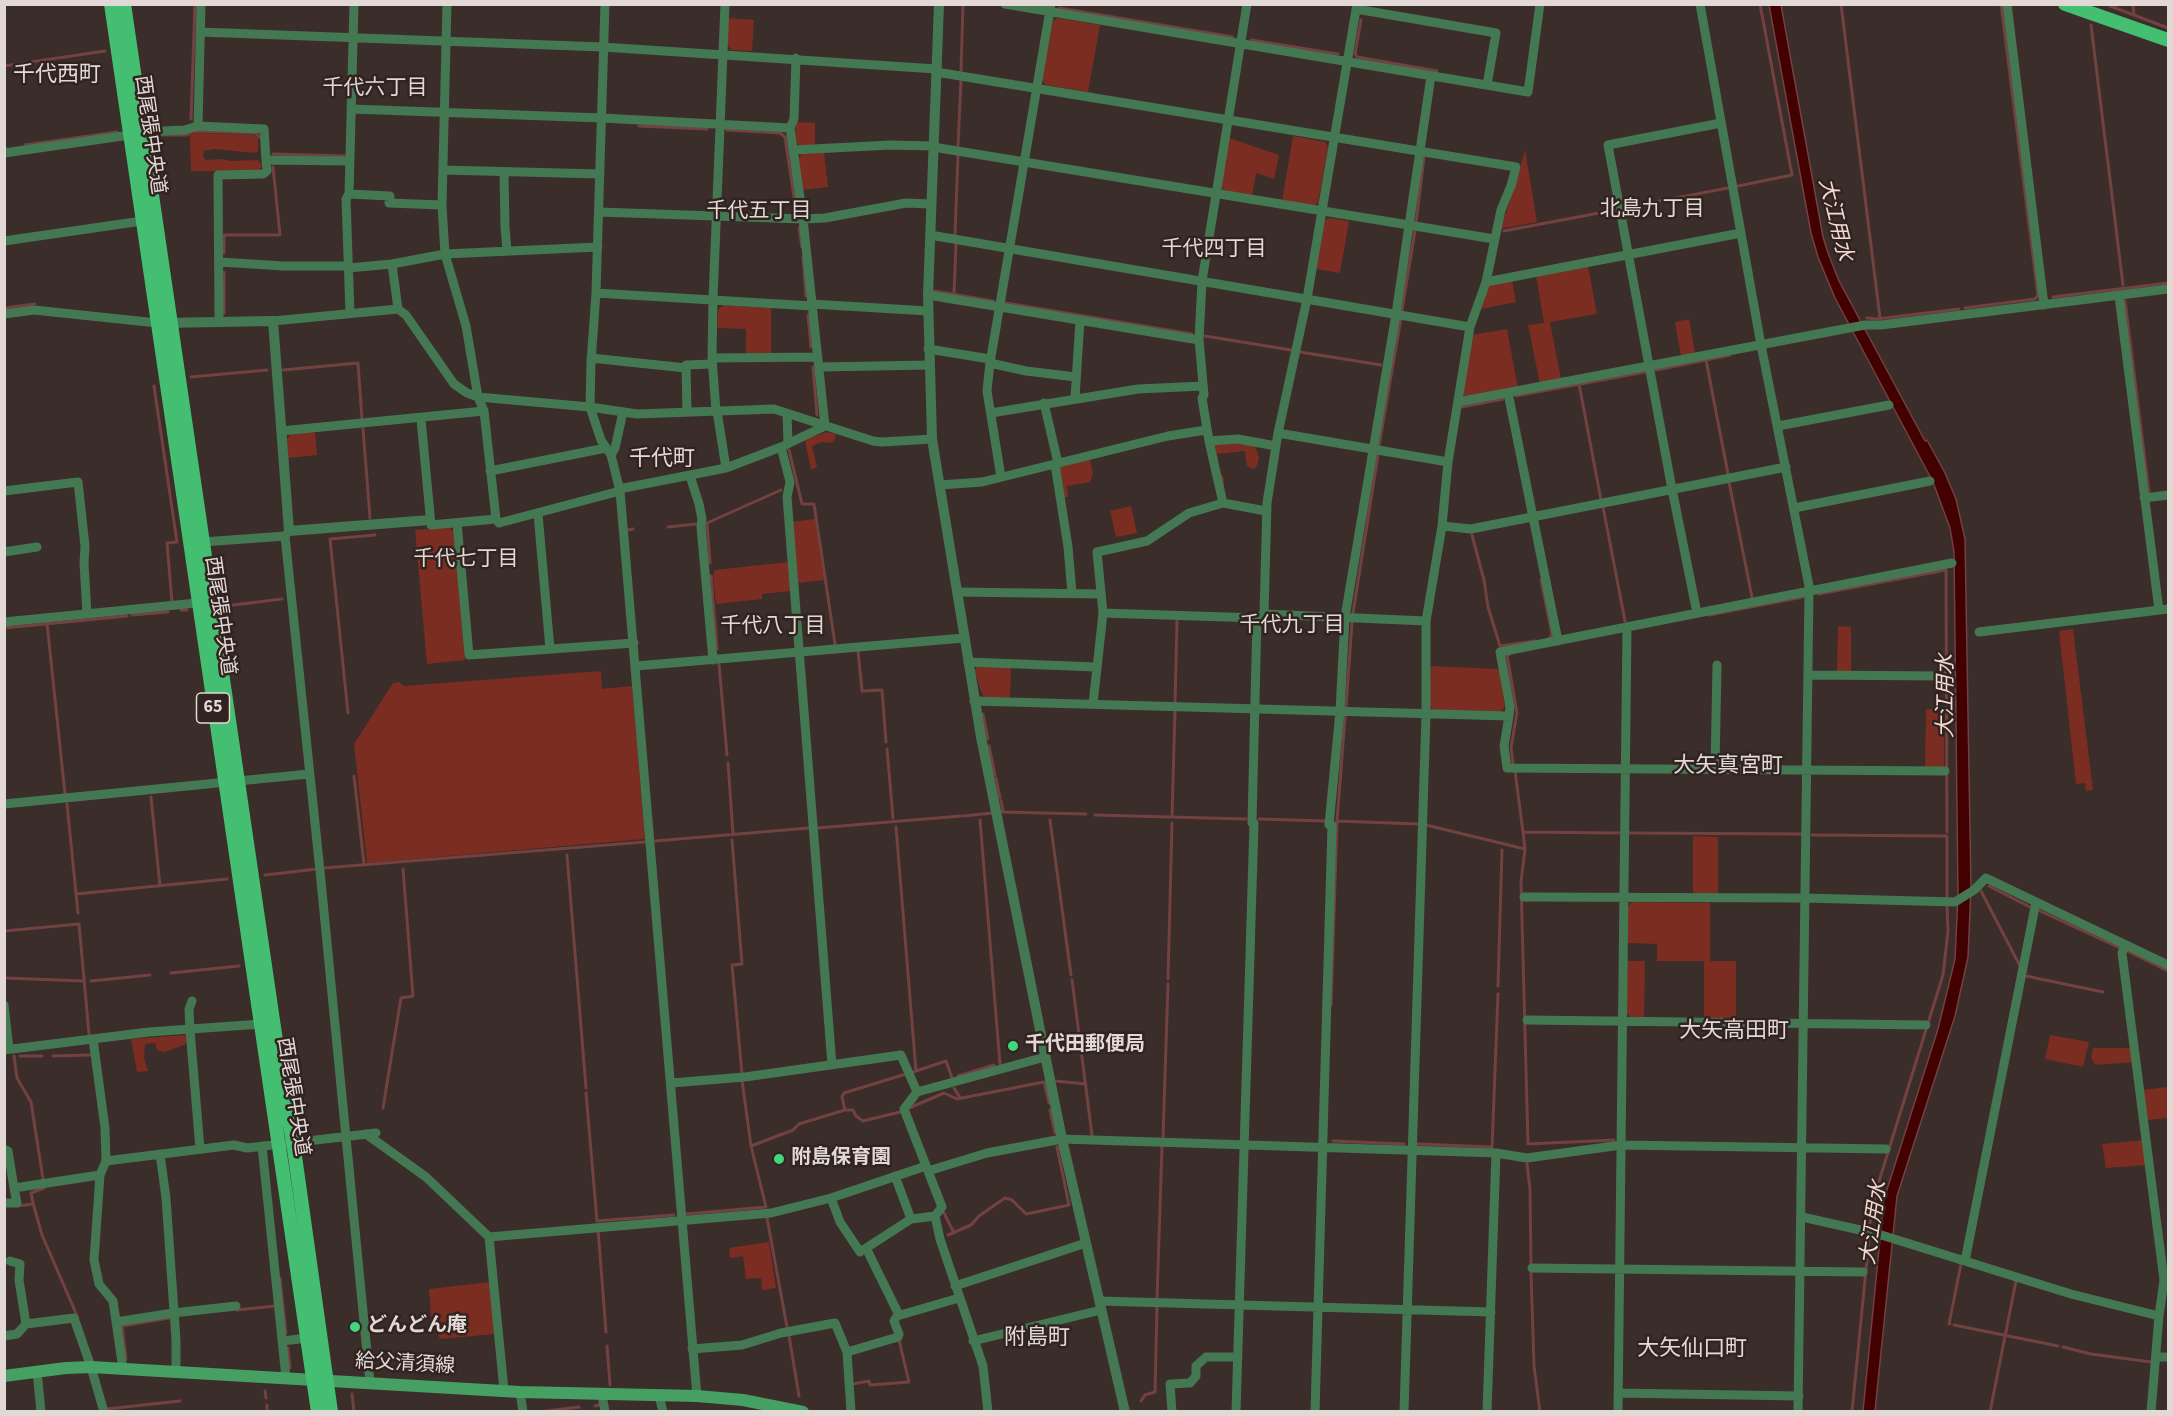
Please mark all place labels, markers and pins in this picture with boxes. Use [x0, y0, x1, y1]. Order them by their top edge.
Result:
place label: 千代田郵便局 [1025, 1034, 1145, 1058]
marker: 千代田郵便局 [1006, 1039, 1020, 1053]
place label: 附島保育園 [791, 1147, 891, 1171]
marker: 附島保育園 [772, 1152, 786, 1166]
place label: どんどん庵 [367, 1315, 467, 1339]
marker: どんどん庵 [348, 1320, 362, 1334]

